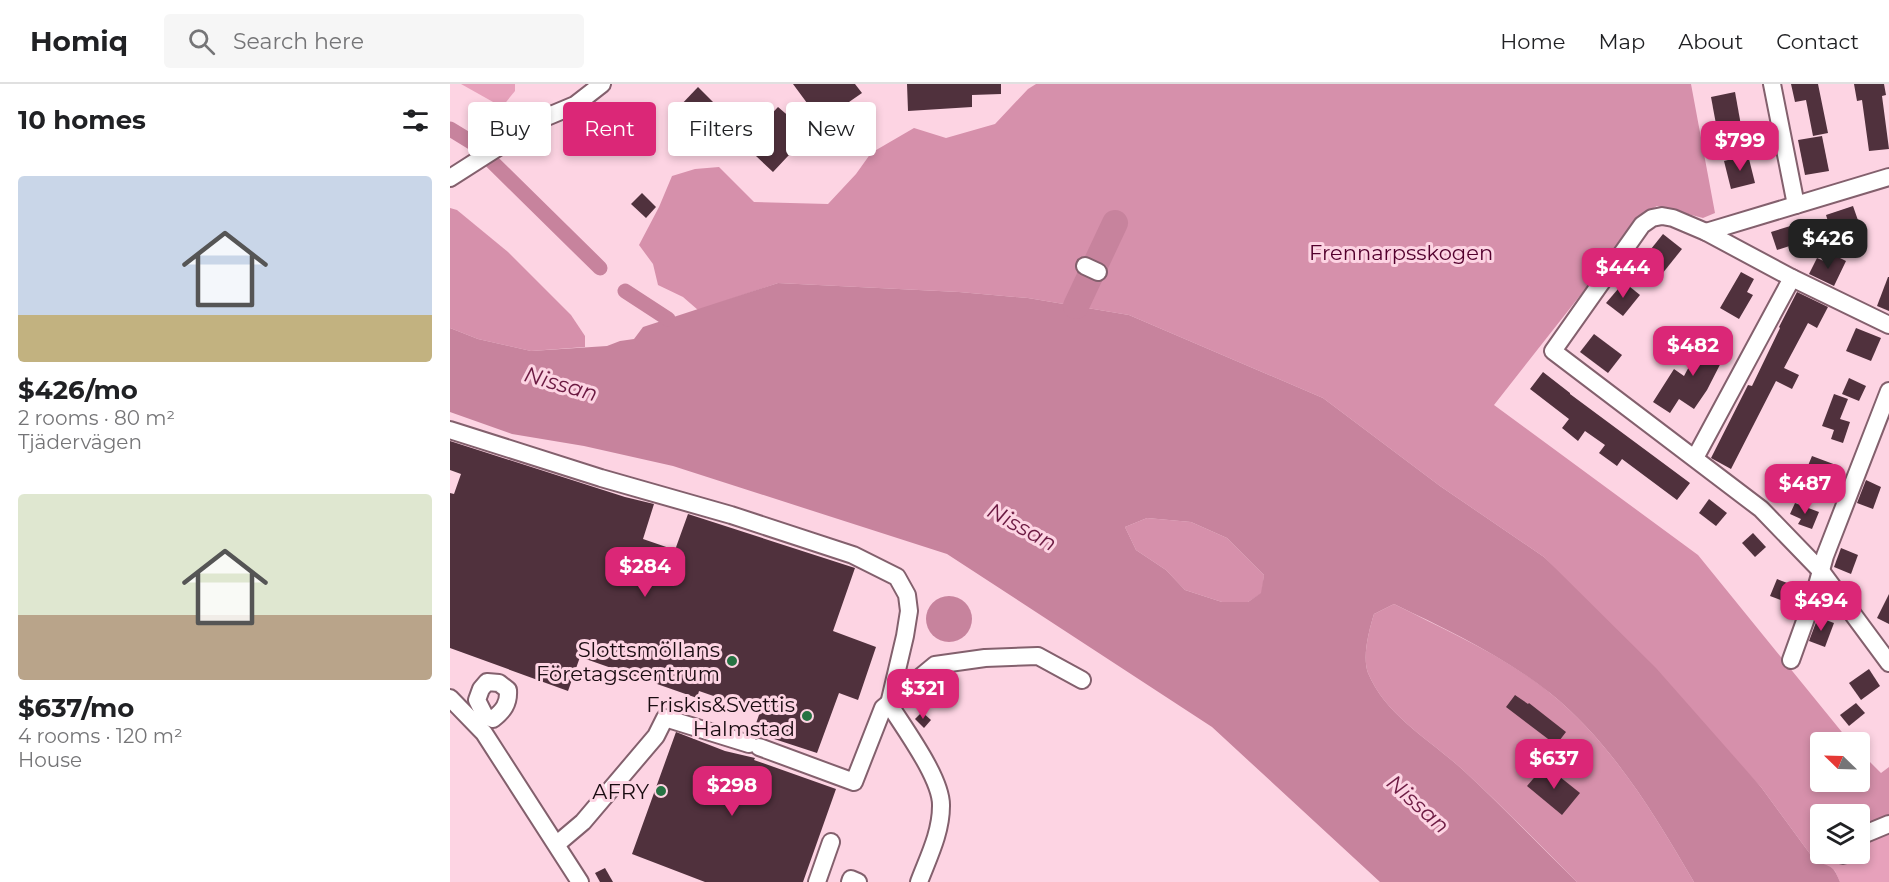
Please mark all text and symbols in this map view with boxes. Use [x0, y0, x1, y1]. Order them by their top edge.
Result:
search box [164, 14, 584, 68]
text: Homiq [30, 24, 128, 58]
icon: search [185, 25, 218, 58]
text: Search here [233, 28, 364, 55]
text: Home [1500, 29, 1565, 54]
text: Map [1598, 29, 1645, 54]
text: About [1678, 29, 1743, 54]
text: Contact [1776, 29, 1859, 54]
chip: Buy [468, 102, 551, 156]
chip: Rent [563, 102, 656, 156]
chip: Filters [668, 102, 774, 156]
chip: New [786, 102, 876, 156]
text: 10 homes [18, 104, 146, 136]
icon: filters [399, 104, 432, 137]
pin: $799 [1704, 121, 1776, 172]
text: $799 [1715, 128, 1765, 152]
icon: home [171, 215, 279, 323]
pin: $426 [1792, 219, 1864, 270]
text: $426 [1802, 226, 1854, 250]
park label: Frennarpsskogen [1309, 240, 1493, 265]
pin: $444 [1587, 248, 1659, 299]
text: $444 [1596, 255, 1650, 279]
pin: $482 [1657, 326, 1729, 377]
text: $482 [1667, 333, 1719, 357]
water label: Nissan [521, 361, 601, 407]
text: $426/mo [18, 374, 138, 406]
text: 2 rooms · 80 m² [18, 406, 175, 430]
text: Tjädervägen [18, 430, 142, 454]
pin: $487 [1769, 464, 1841, 515]
text: $487 [1779, 471, 1831, 495]
water label: Nissan [983, 497, 1061, 557]
icon: home [171, 533, 279, 641]
pin: $284 [609, 547, 681, 598]
text: $284 [619, 554, 671, 578]
pin: $494 [1785, 581, 1857, 632]
text: $494 [1794, 588, 1848, 612]
place label: Slottsmöllans Företagscentrum [536, 637, 720, 686]
marker: Slottsmöllans Företagscentrum [725, 654, 739, 668]
pin: $321 [887, 669, 959, 720]
text: $321 [901, 676, 945, 700]
text: $637/mo [18, 692, 134, 724]
place label: Friskis&Svettis Halmstad [646, 692, 795, 741]
marker: Friskis&Svettis Halmstad [800, 709, 814, 723]
text: 4 rooms · 120 m² [18, 724, 183, 748]
north arrow [1810, 732, 1870, 792]
map controls [1810, 732, 1870, 864]
pin: $637 [1518, 739, 1590, 790]
text: $637 [1529, 746, 1579, 770]
text: House [18, 748, 82, 772]
pin: $298 [696, 766, 768, 817]
water label: Nissan [1381, 769, 1455, 839]
text: $298 [707, 773, 757, 797]
place label: AFRY [592, 779, 650, 804]
marker: AFRY [654, 784, 668, 798]
button: layers [1810, 804, 1870, 864]

